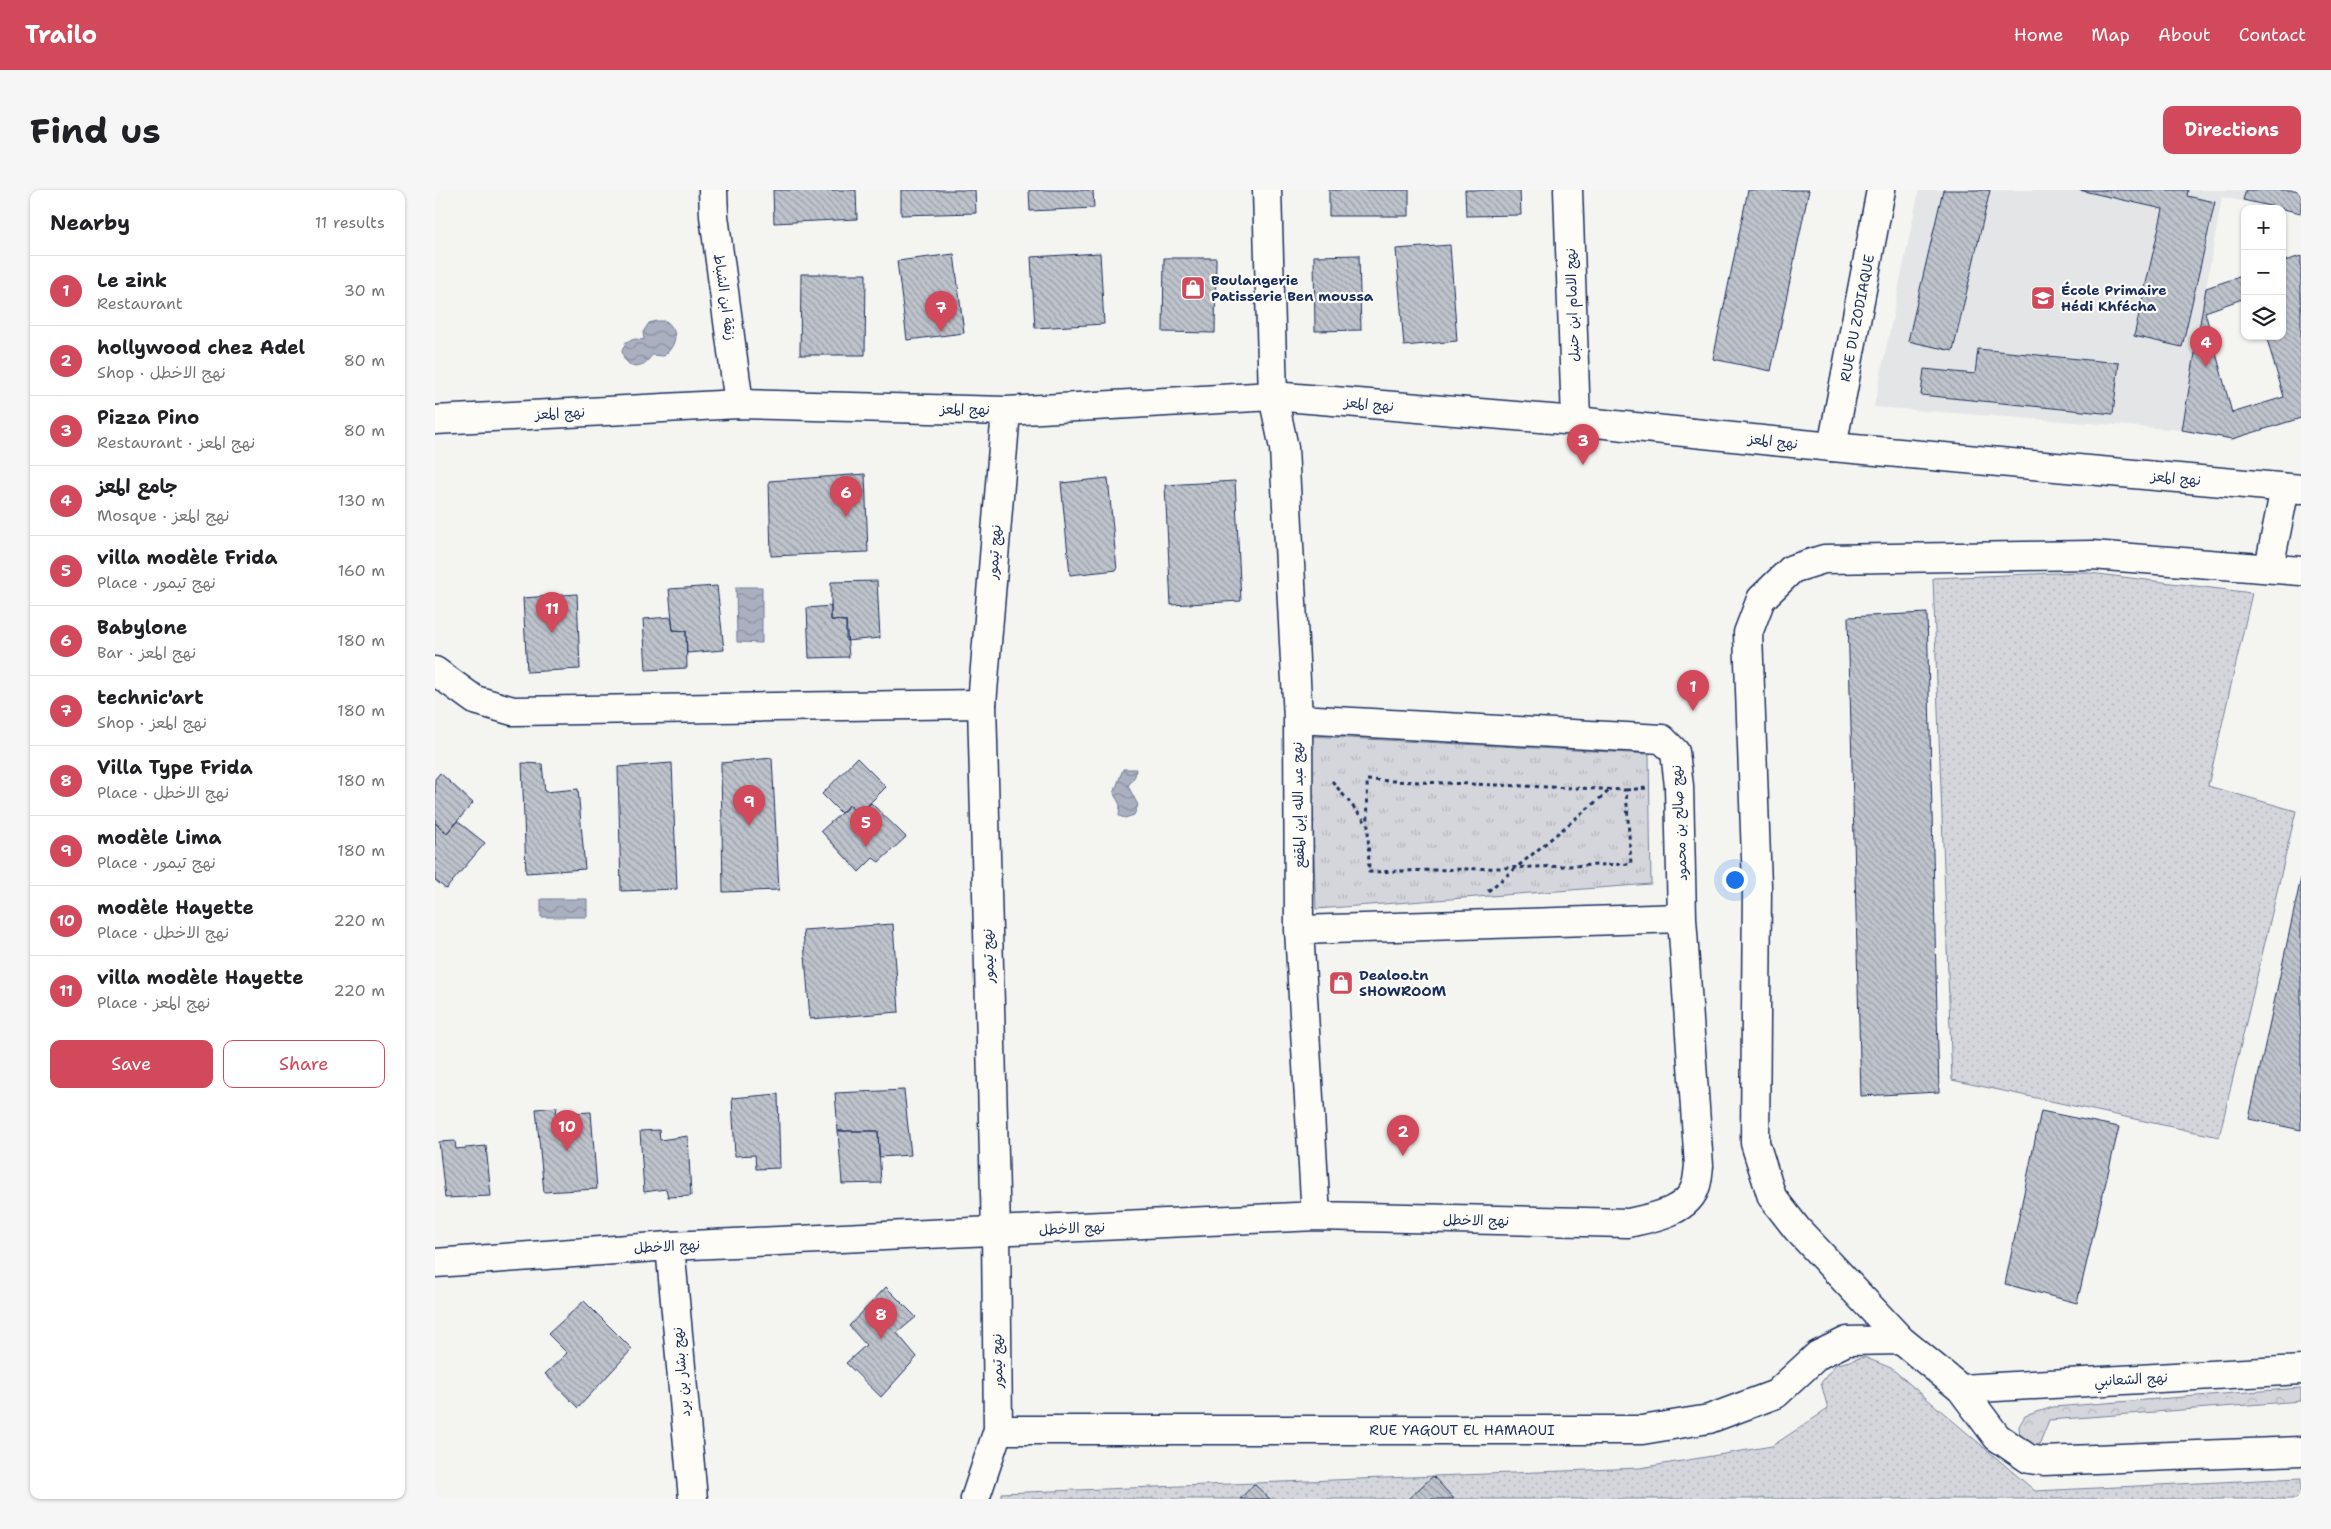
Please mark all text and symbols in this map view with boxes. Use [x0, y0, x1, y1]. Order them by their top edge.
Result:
text: Trailo [25, 19, 97, 51]
text: Home [2014, 23, 2063, 47]
text: Map [2091, 23, 2130, 47]
text: About [2158, 23, 2211, 47]
text: Contact [2239, 23, 2306, 47]
button: Directions [2163, 106, 2301, 154]
text: Find us [30, 107, 161, 154]
map controls [2241, 205, 2286, 340]
button: + [2241, 205, 2286, 250]
text: Nearby [50, 209, 130, 237]
text: 11 results [315, 212, 385, 233]
street label: نهج الامام ابن حنبل [1561, 248, 1585, 362]
button: − [2241, 250, 2286, 295]
street label: زنقة ابن الشباط [710, 253, 740, 341]
street label: RUE DU ZODIAQUE [1836, 253, 1878, 383]
text: Le zink [97, 268, 167, 293]
place label: Boulangerie Patisserie Ben moussa [1211, 271, 1374, 305]
shop icon: Boulangerie Patisserie Ben moussa [1180, 275, 1206, 301]
text: 1 [62, 280, 70, 301]
text: 30 m [344, 280, 385, 301]
place label: École Primaire Hédi Khfécha [2061, 281, 2167, 315]
school or university icon: École Primaire Hédi Khfécha [2030, 285, 2056, 311]
pin: 7 [925, 291, 957, 332]
text: Restaurant [97, 293, 183, 314]
button: layers [2241, 295, 2286, 340]
pin: 4 [2190, 326, 2222, 367]
text: hollywood chez Adel [97, 335, 305, 360]
text: 2 [60, 350, 72, 371]
text: 80 m [344, 350, 385, 371]
text: Shop · نهج الاخطل [97, 362, 226, 383]
street label: نهج المعز [1342, 393, 1395, 416]
street label: نهج المعز [939, 400, 990, 419]
street label: نهج المعز [534, 403, 585, 424]
text: Pizza Pino [97, 405, 199, 430]
text: 3 [60, 420, 72, 441]
text: 80 m [344, 420, 385, 441]
pin: 3 [1567, 424, 1599, 465]
street label: نهج المعز [1746, 429, 1799, 454]
text: Restaurant · نهج المعز [97, 432, 255, 453]
street label: نهج المعز [2149, 467, 2202, 490]
text: جامع المعز [97, 474, 178, 499]
pin: 6 [830, 476, 862, 517]
text: 4 [60, 490, 72, 511]
text: 130 m [338, 490, 385, 511]
text: Mosque · نهج المعز [97, 505, 229, 526]
street label: نهج تيمور [983, 524, 1006, 581]
text: villa modèle Frida [97, 545, 277, 570]
text: 5 [61, 560, 71, 581]
text: 160 m [338, 560, 385, 581]
text: Place · نهج تيمور [97, 572, 216, 593]
pin: 11 [536, 592, 568, 633]
text: Babylone [97, 615, 187, 640]
text: 6 [60, 630, 72, 651]
text: 180 m [337, 630, 385, 651]
text: Bar · نهج المعز [97, 642, 196, 663]
pin: 1 [1677, 670, 1709, 711]
text: technic'art [97, 685, 203, 710]
text: 7 [60, 700, 72, 721]
text: 180 m [337, 700, 385, 721]
text: Shop · نهج المعز [97, 712, 207, 733]
street label: نهج عبد الله إبن المقفع [1288, 742, 1310, 868]
text: Villa Type Frida [97, 755, 253, 780]
street label: نهج صالح بن محمود [1667, 765, 1692, 881]
text: 8 [60, 770, 72, 791]
text: 180 m [337, 770, 385, 791]
text: Place · نهج الاخطل [97, 782, 229, 803]
pin: 9 [733, 785, 765, 826]
pin: 5 [850, 806, 882, 847]
text: modèle Lima [97, 825, 221, 850]
text: 9 [60, 840, 72, 861]
text: 180 m [337, 840, 385, 861]
text: Place · نهج تيمور [97, 852, 216, 873]
your location [1722, 867, 1748, 893]
text: modèle Hayette [97, 895, 254, 920]
text: 10 [57, 910, 75, 931]
text: 220 m [333, 910, 385, 931]
text: Place · نهج الاخطل [97, 922, 229, 943]
street label: نهج تيمور [978, 928, 999, 985]
text: villa modèle Hayette [97, 965, 304, 990]
place label: Dealoo.tn SHOWROOM [1359, 966, 1447, 1000]
shop icon: Dealoo.tn SHOWROOM [1328, 970, 1354, 996]
text: 11 [59, 980, 73, 1001]
text: 220 m [333, 980, 385, 1001]
text: Place · نهج المعز [97, 992, 210, 1013]
button: Save [50, 1040, 213, 1088]
button: Share [223, 1040, 385, 1088]
pin: 10 [551, 1110, 583, 1151]
pin: 2 [1387, 1115, 1419, 1156]
street label: نهج الاخطل [1443, 1210, 1509, 1231]
street label: نهج الاخطل [1038, 1217, 1106, 1240]
street label: نهج الاخطل [633, 1235, 701, 1258]
pin: 8 [865, 1298, 897, 1339]
street label: نهج بشار بن برد [668, 1326, 695, 1418]
street label: نهج تيمور [988, 1333, 1007, 1390]
street label: نهج الشعانبي [2094, 1368, 2168, 1394]
street label: RUE YAGOUT EL HAMAOUI [1369, 1421, 1555, 1439]

